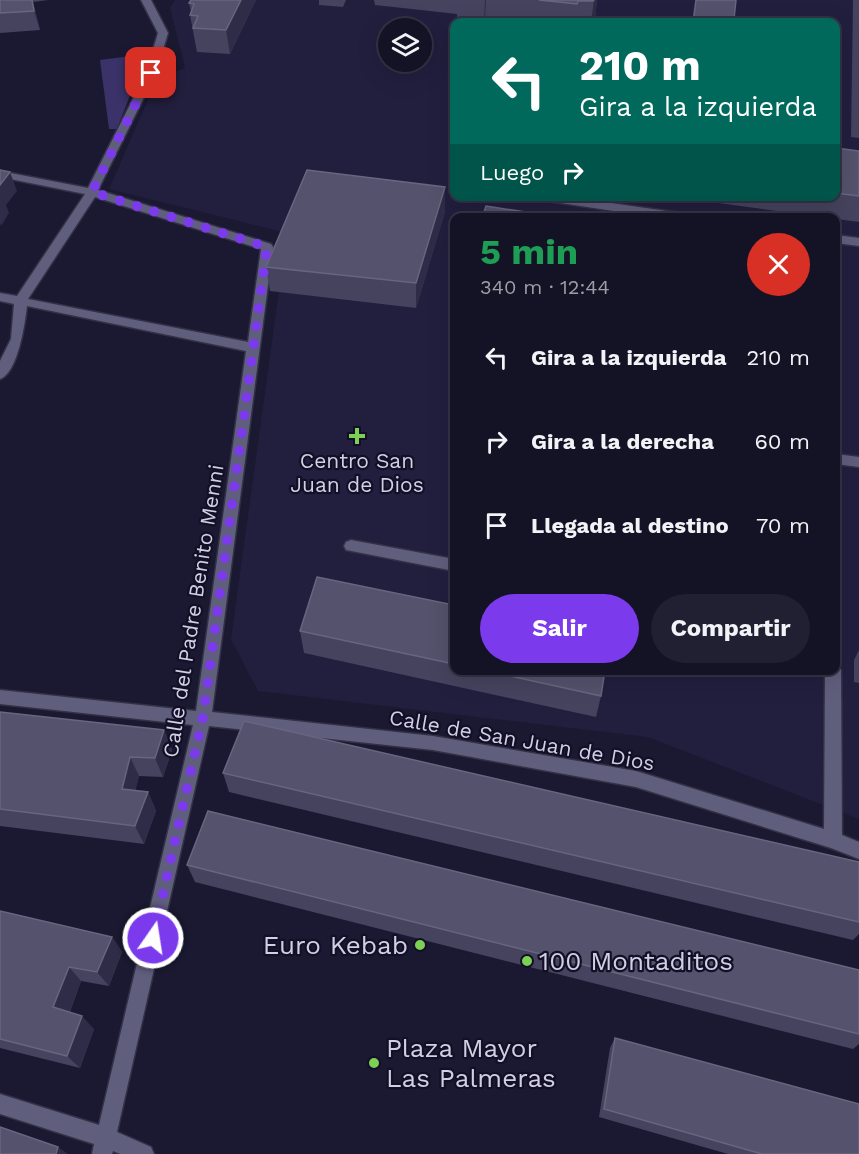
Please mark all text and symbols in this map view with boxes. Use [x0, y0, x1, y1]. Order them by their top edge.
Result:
map controls [378, 18, 432, 72]
button: layers [378, 18, 432, 72]
text: 210 m [579, 41, 701, 90]
icon: left [480, 42, 558, 120]
pin [125, 47, 176, 98]
icon: arrive [134, 56, 167, 89]
text: Gira a la izquierda [579, 91, 817, 123]
icon: right [556, 156, 589, 189]
text: Luego [480, 160, 544, 185]
text: 5 min [480, 231, 578, 273]
button: close [747, 233, 810, 296]
text: 340 m · 12:44 [480, 275, 610, 299]
icon: left [480, 341, 513, 374]
text: Gira a la izquierda [531, 345, 727, 370]
text: 210 m [746, 345, 810, 370]
icon: right [480, 425, 513, 458]
marker: Centro San Juan de Dios [348, 427, 366, 445]
text: Gira a la derecha [531, 429, 714, 454]
text: 60 m [754, 429, 810, 454]
place label: Centro San Juan de Dios [290, 448, 424, 497]
street label: Calle del Padre Benito Menni [157, 463, 229, 759]
icon: arrive [480, 509, 513, 542]
text: Llegada al destino [531, 513, 729, 538]
text: 70 m [756, 513, 810, 538]
button: Salir [480, 594, 639, 663]
button: Compartir [651, 594, 810, 663]
street label: Calle de San Juan de Dios [387, 704, 657, 776]
position arrow [121, 906, 185, 970]
place label: Euro Kebab [263, 930, 408, 960]
marker: Euro Kebab [413, 938, 427, 952]
place label: 100 Montaditos [539, 946, 733, 976]
marker: 100 Montaditos [520, 954, 534, 968]
place label: Plaza Mayor Las Palmeras [386, 1033, 556, 1093]
marker: Plaza Mayor Las Palmeras [367, 1056, 381, 1070]

